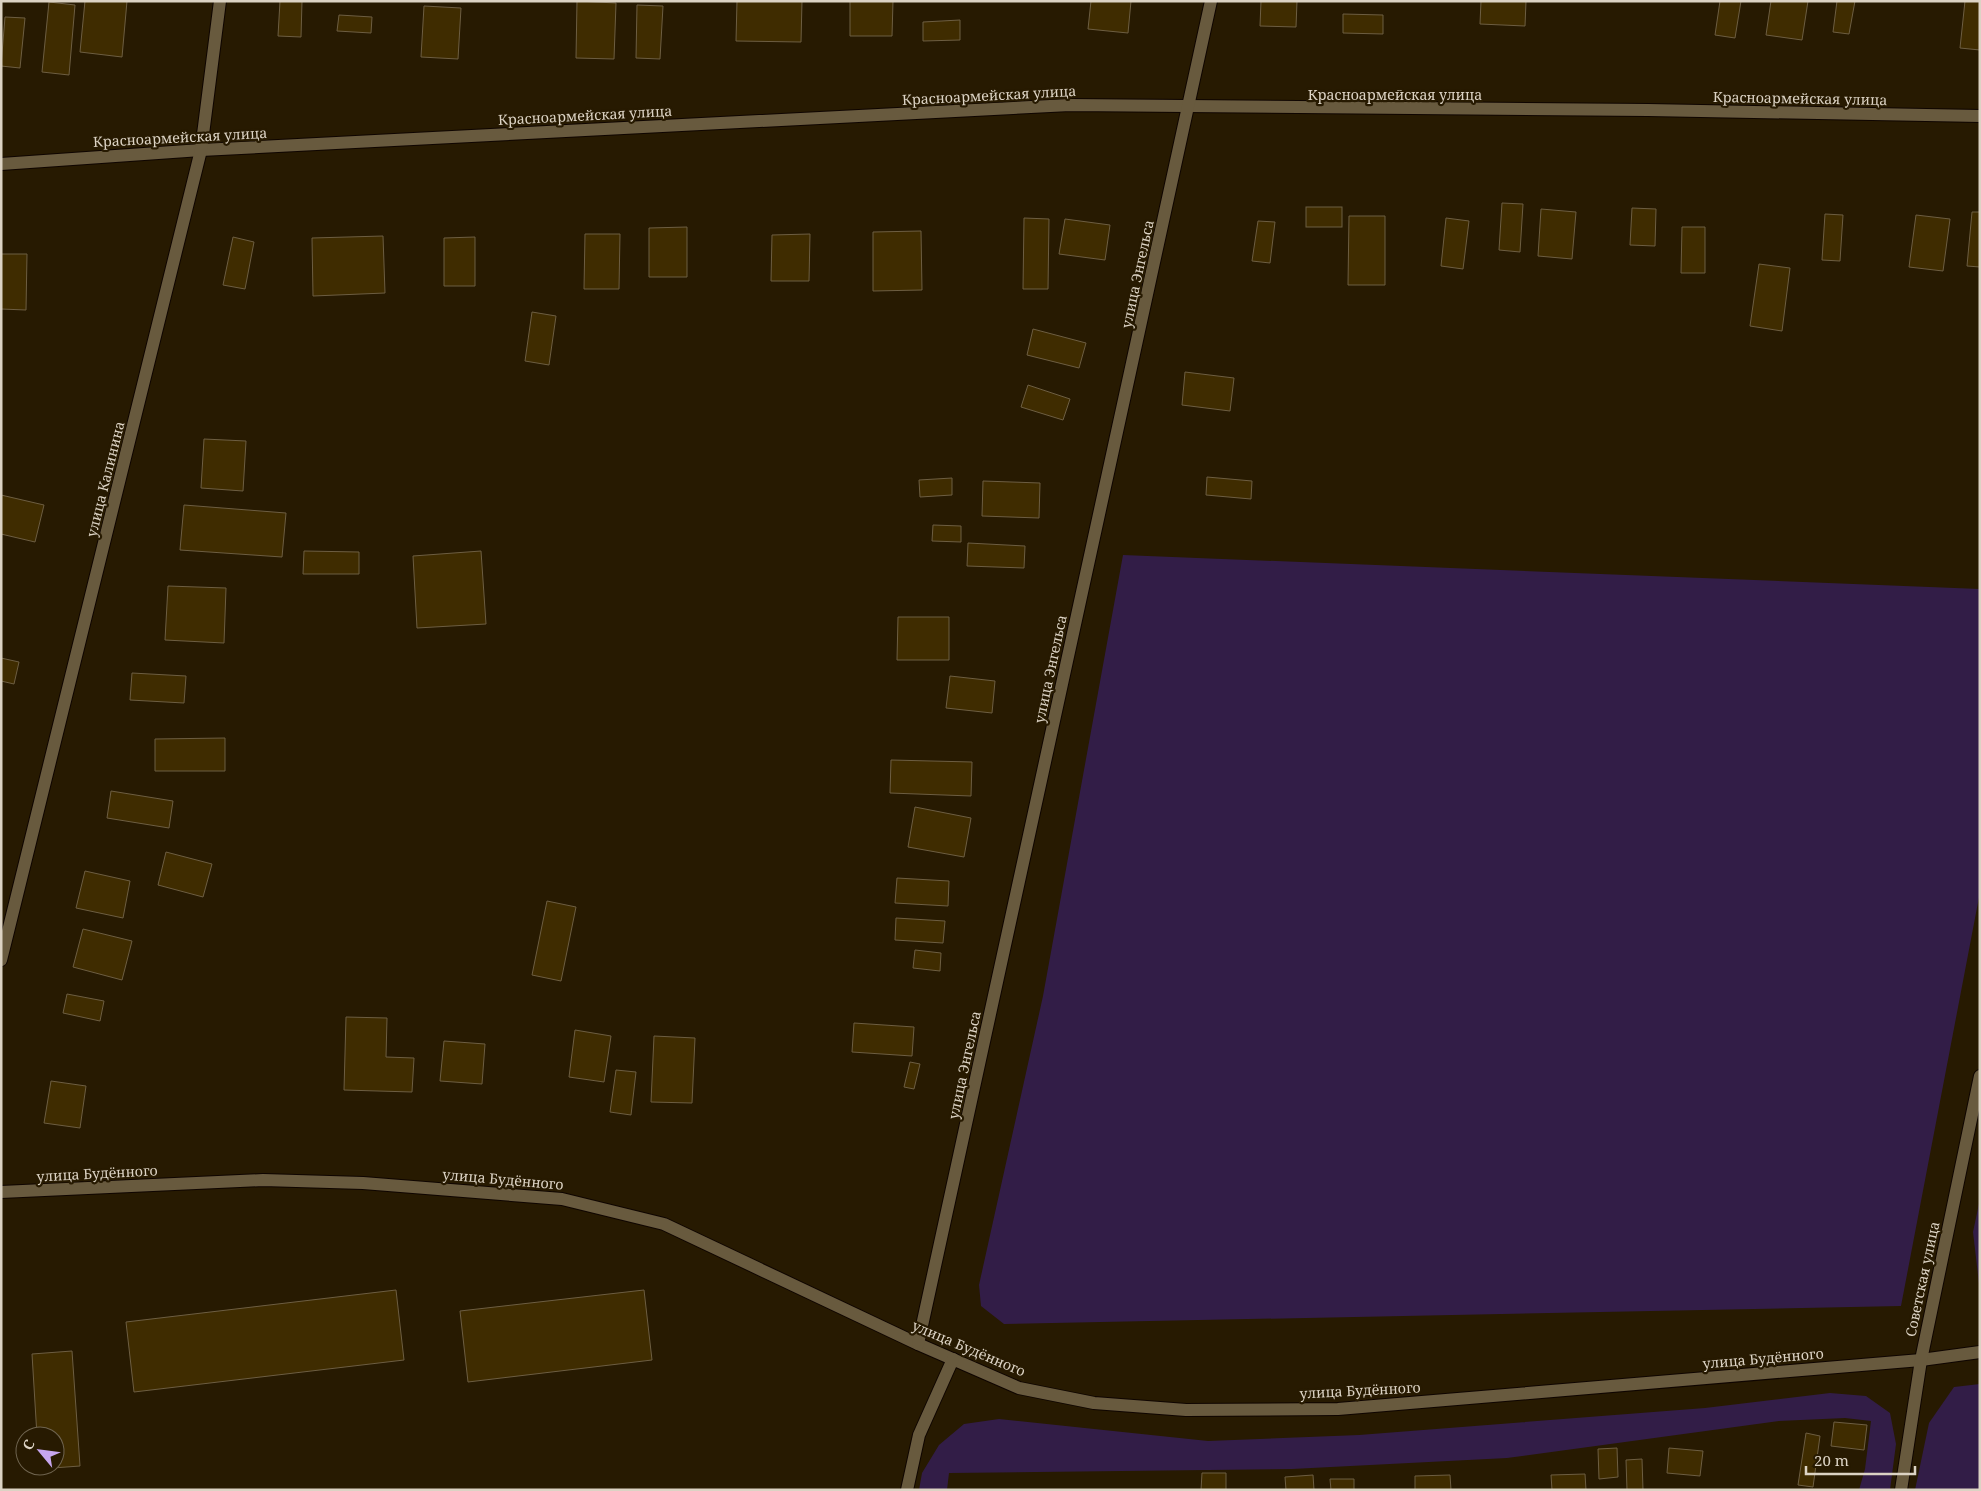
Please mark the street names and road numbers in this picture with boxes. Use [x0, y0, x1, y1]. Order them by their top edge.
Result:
street label: Красноармейская улица [901, 81, 1077, 109]
street label: Красноармейская улица [1308, 85, 1482, 104]
street label: Красноармейская улица [1713, 87, 1887, 109]
street label: Красноармейская улица [497, 101, 673, 129]
street label: Красноармейская улица [92, 123, 268, 151]
street label: улица Энгельса [1116, 218, 1158, 330]
street label: улица Калинина [81, 419, 129, 539]
street label: улица Энгельса [1029, 613, 1071, 725]
street label: улица Энгельса [943, 1009, 985, 1121]
street label: улица Будённого [36, 1160, 158, 1186]
street label: улица Будённого [442, 1164, 564, 1194]
street label: Советская улица [1901, 1220, 1943, 1338]
street label: улица Будённого [909, 1316, 1029, 1380]
street label: улица Будённого [1702, 1343, 1824, 1373]
street label: улица Будённого [1299, 1377, 1421, 1403]

